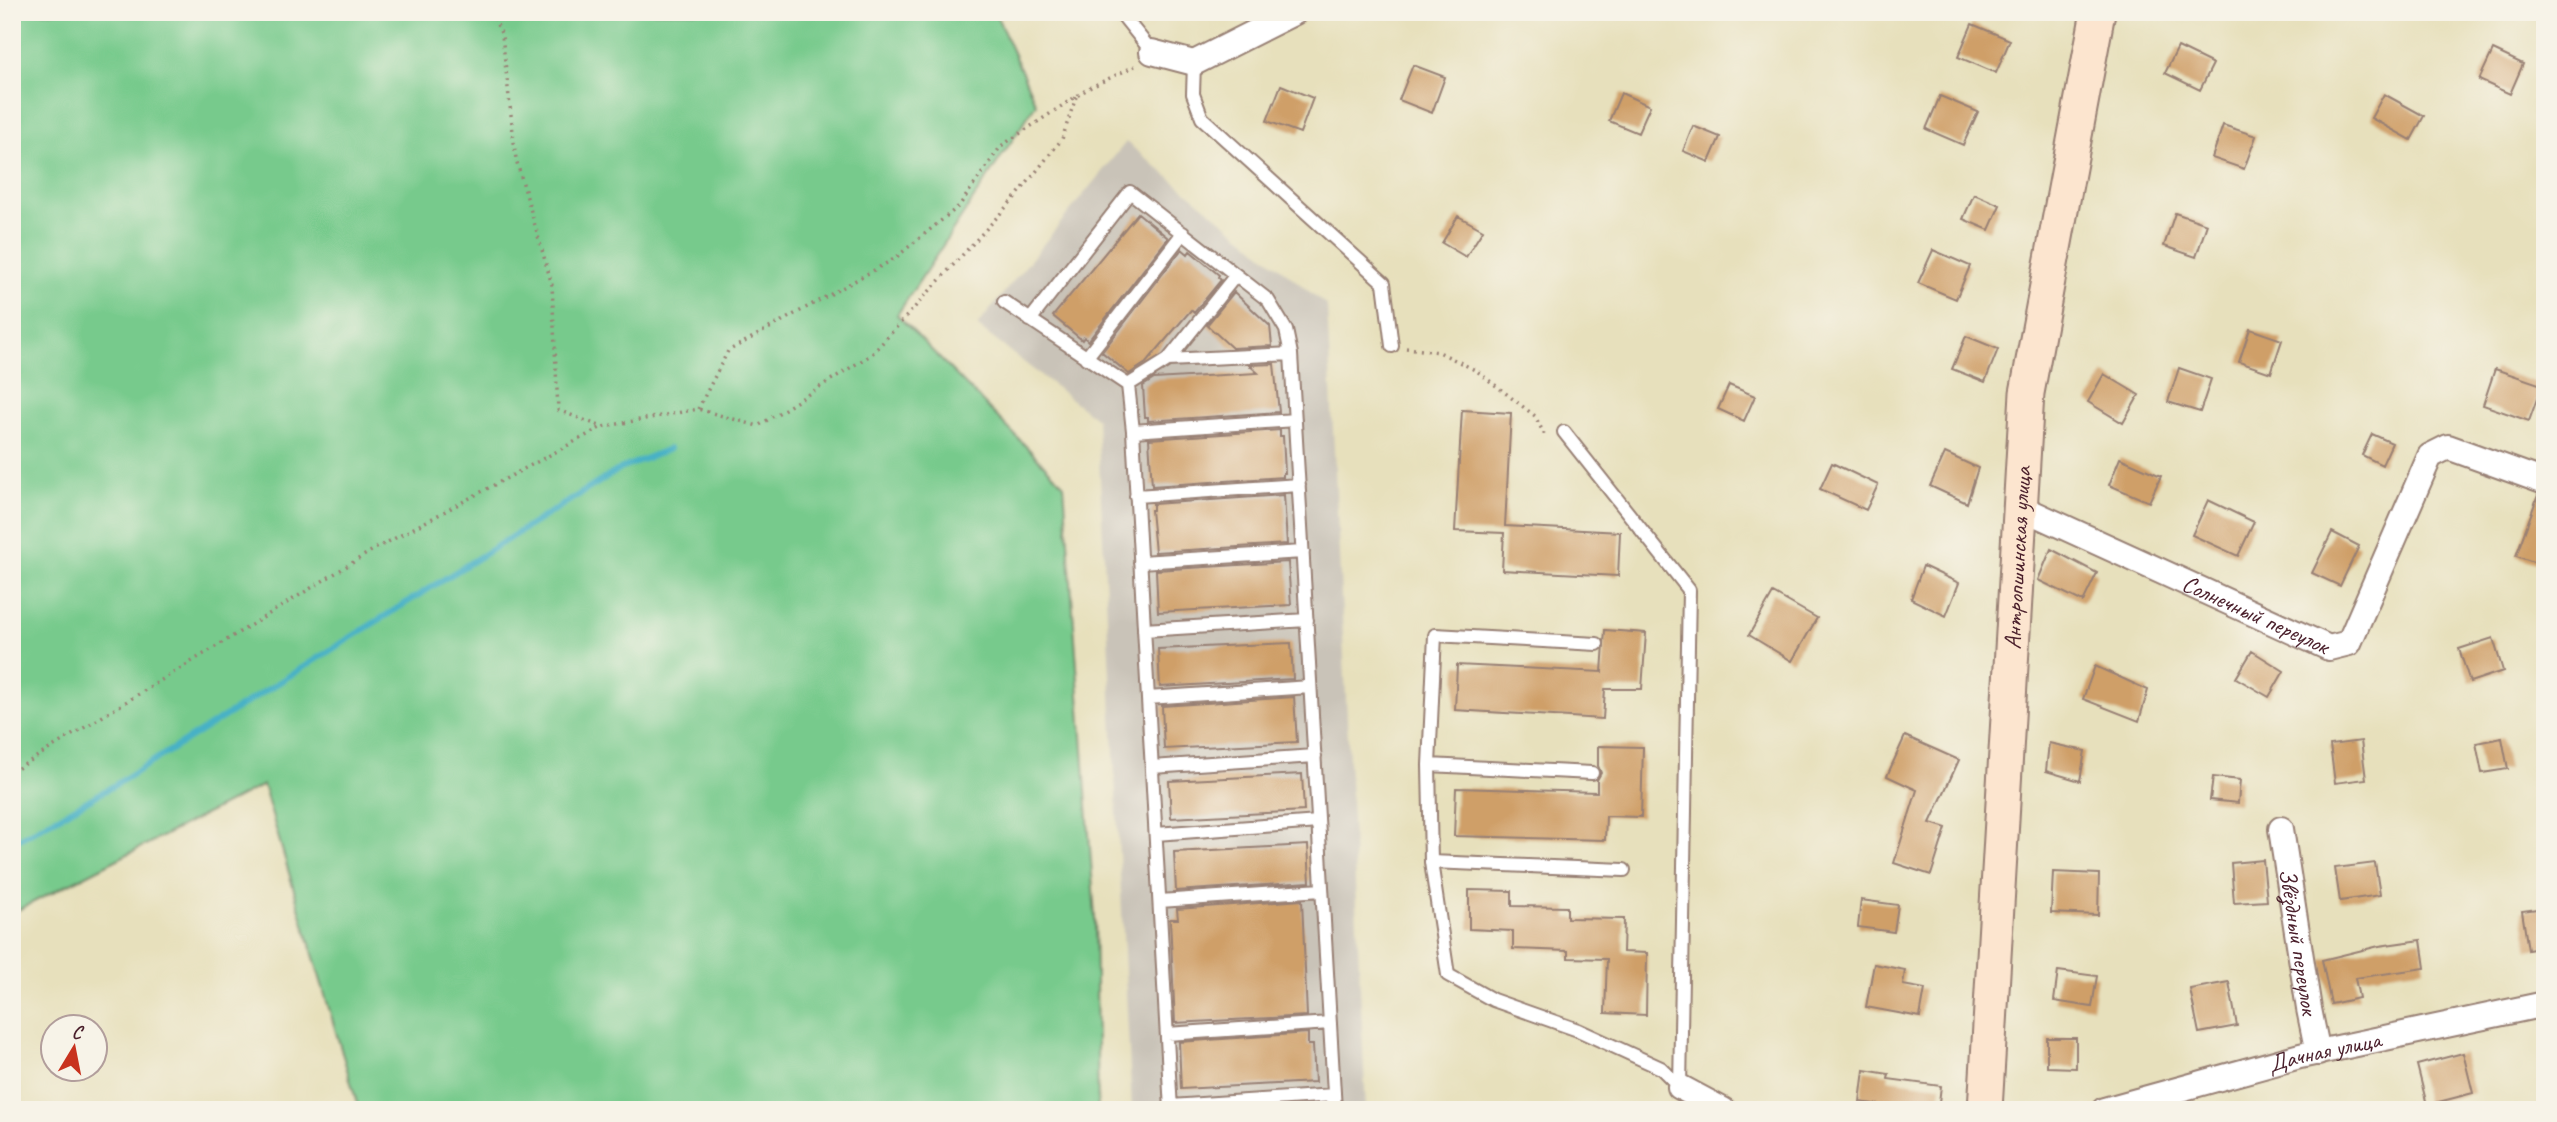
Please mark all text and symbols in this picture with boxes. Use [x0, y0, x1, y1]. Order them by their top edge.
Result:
street label: Антропшинская улица [1997, 464, 2038, 650]
street label: Солнечный переулок [2178, 568, 2336, 662]
street label: Звёздный переулок [2272, 866, 2325, 1020]
north arrow [38, 1014, 108, 1084]
text: С [70, 1020, 86, 1045]
street label: Дачная улица [2265, 1024, 2386, 1079]

